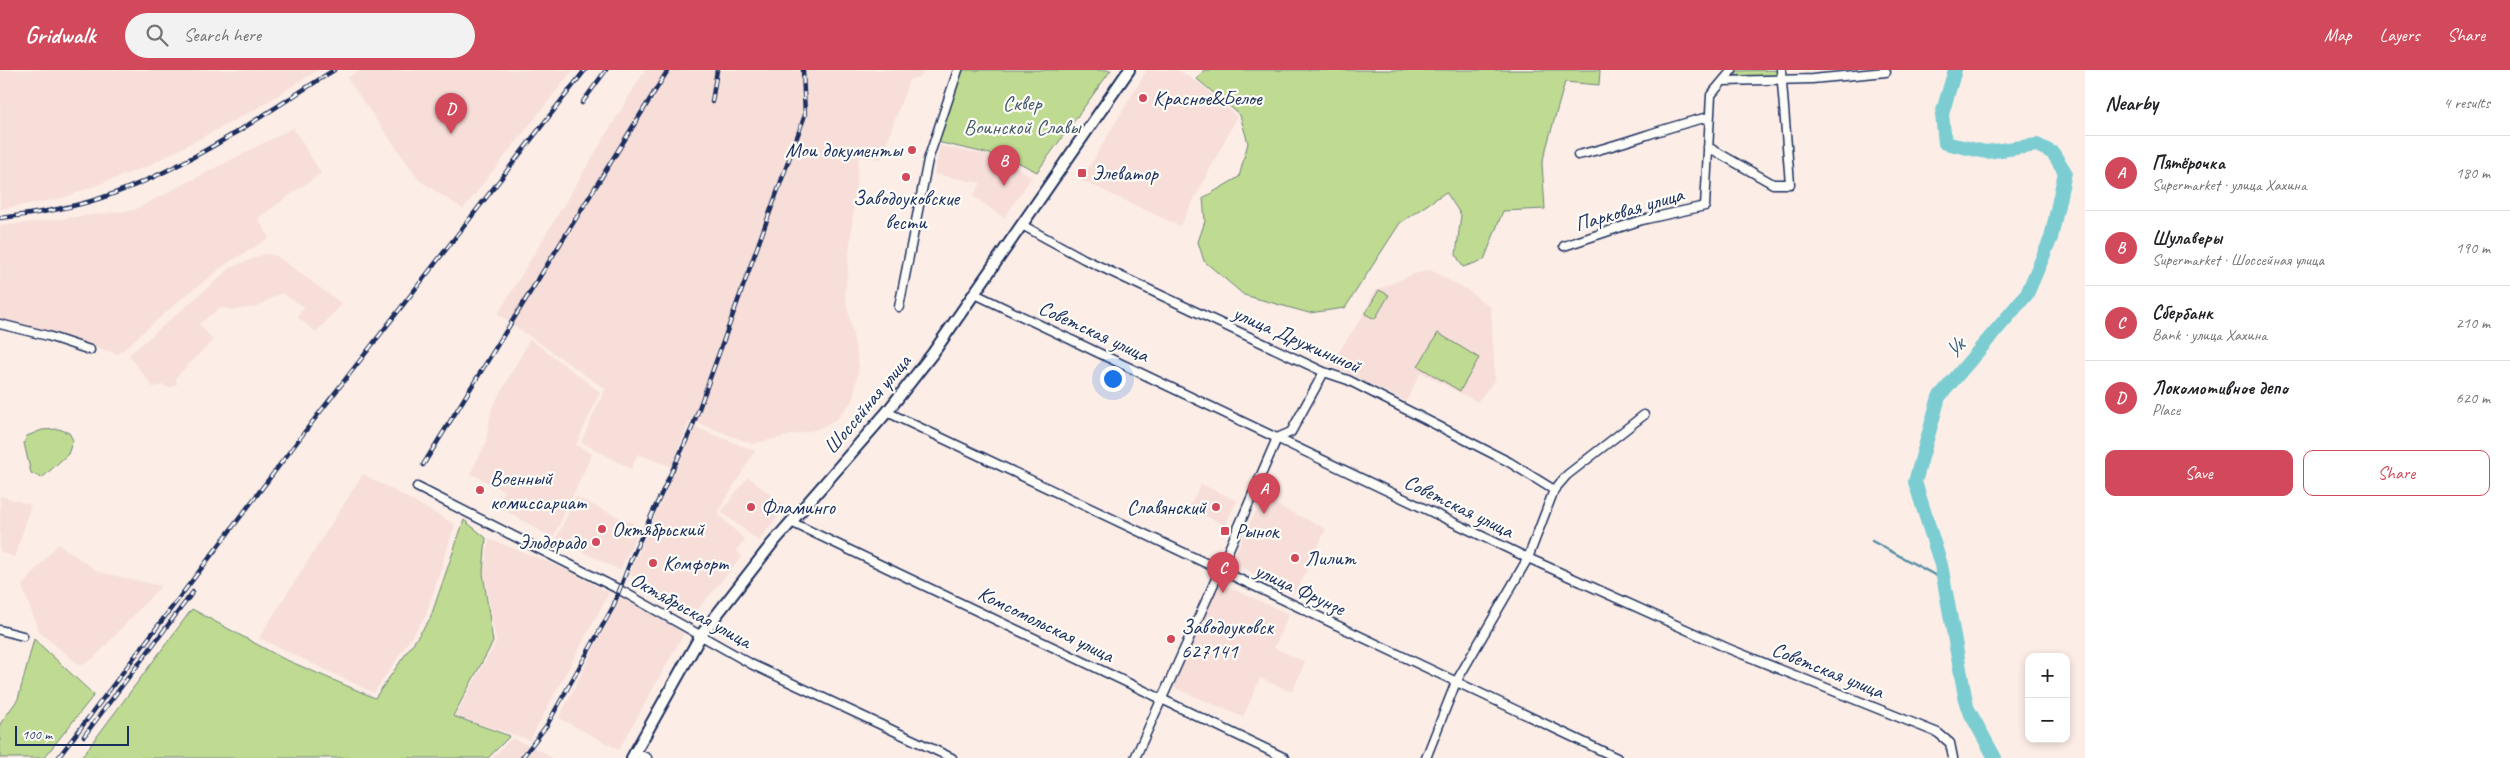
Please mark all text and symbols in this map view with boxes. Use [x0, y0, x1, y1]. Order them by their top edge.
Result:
search box [125, 13, 475, 58]
text: Gridwalk [25, 20, 95, 50]
icon: search [143, 21, 171, 49]
text: Search here [183, 23, 261, 47]
text: Map [2324, 24, 2352, 46]
text: Layers [2380, 24, 2419, 46]
text: Share [2447, 24, 2485, 46]
place label: Красное&Белое [1153, 85, 1263, 111]
park label: Сквер Воинской Славы [964, 90, 1082, 140]
text: Nearby [2105, 90, 2158, 116]
marker: Красное&Белое [1137, 92, 1149, 104]
pin: D [435, 93, 467, 134]
text: 4 results [2443, 93, 2490, 113]
place label: Мои документы [785, 137, 904, 163]
marker: Мои документы [906, 144, 918, 156]
pin: B [988, 145, 1020, 186]
text: Пятёрочка [2152, 151, 2225, 175]
place label: Элеватор [1092, 160, 1159, 186]
text: A [2117, 163, 2125, 183]
text: 180 m [2456, 163, 2490, 183]
marker: Элеватор [1076, 167, 1088, 179]
marker: Заводоуковские вести [900, 171, 912, 183]
text: Supermarket · улица Хахина [2152, 175, 2306, 195]
street label: Парковая улица [1572, 181, 1688, 237]
place label: Заводоуковские вести [853, 185, 961, 235]
text: Шулаверы [2152, 226, 2222, 250]
text: B [2117, 238, 2125, 258]
text: 190 m [2456, 238, 2490, 258]
text: Supermarket · Шоссейная улица [2152, 250, 2324, 270]
street label: Советская улица [1035, 294, 1155, 369]
street label: улица Дружининой [1227, 298, 1366, 379]
text: Сбербанк [2152, 301, 2213, 325]
text: C [2117, 313, 2125, 333]
text: 210 m [2456, 313, 2490, 333]
text: Bank · улица Хахина [2152, 325, 2267, 345]
water label: Ук [1938, 330, 1974, 364]
street label: Шоссейная улица [818, 348, 917, 459]
your location [1100, 366, 1126, 392]
text: Локомотивное депо [2152, 376, 2288, 400]
text: D [2116, 388, 2126, 408]
text: 620 m [2456, 388, 2490, 408]
text: Place [2152, 400, 2180, 420]
button: Save [2105, 450, 2293, 496]
button: Share [2303, 450, 2490, 496]
place label: Военный комиссариат [490, 465, 588, 515]
street label: Советская улица [1400, 468, 1520, 544]
pin: A [1248, 473, 1280, 514]
marker: Военный комиссариат [474, 484, 486, 496]
place label: Фламинго [761, 494, 836, 520]
place label: Славянский [1127, 494, 1207, 520]
marker: Фламинго [745, 501, 757, 513]
marker: Славянский [1210, 501, 1222, 513]
place label: Октябрьский [612, 516, 705, 542]
place label: Рынок [1235, 518, 1281, 544]
marker: Октябрьский [596, 523, 608, 535]
marker: Рынок [1219, 525, 1231, 537]
place label: Эльдорадо [518, 529, 588, 555]
marker: Эльдорадо [590, 536, 602, 548]
place label: Лилит [1305, 545, 1357, 571]
place label: Комфорт [663, 550, 729, 576]
pin: C [1207, 552, 1239, 593]
marker: Лилит [1289, 552, 1301, 564]
street label: улица Фрунзе [1249, 556, 1350, 622]
marker: Комфорт [647, 557, 659, 569]
street label: Октябрьская улица [626, 566, 758, 655]
street label: Комсомольская улица [974, 580, 1120, 669]
place label: Заводоуковск 627141 [1181, 614, 1274, 664]
marker: Заводоуковск 627141 [1165, 633, 1177, 645]
street label: Советская улица [1768, 636, 1889, 705]
map controls [2025, 653, 2070, 743]
button: + [2025, 653, 2070, 698]
button: − [2025, 698, 2070, 743]
scale bar [15, 723, 129, 746]
text: 100 m [22, 726, 52, 743]

